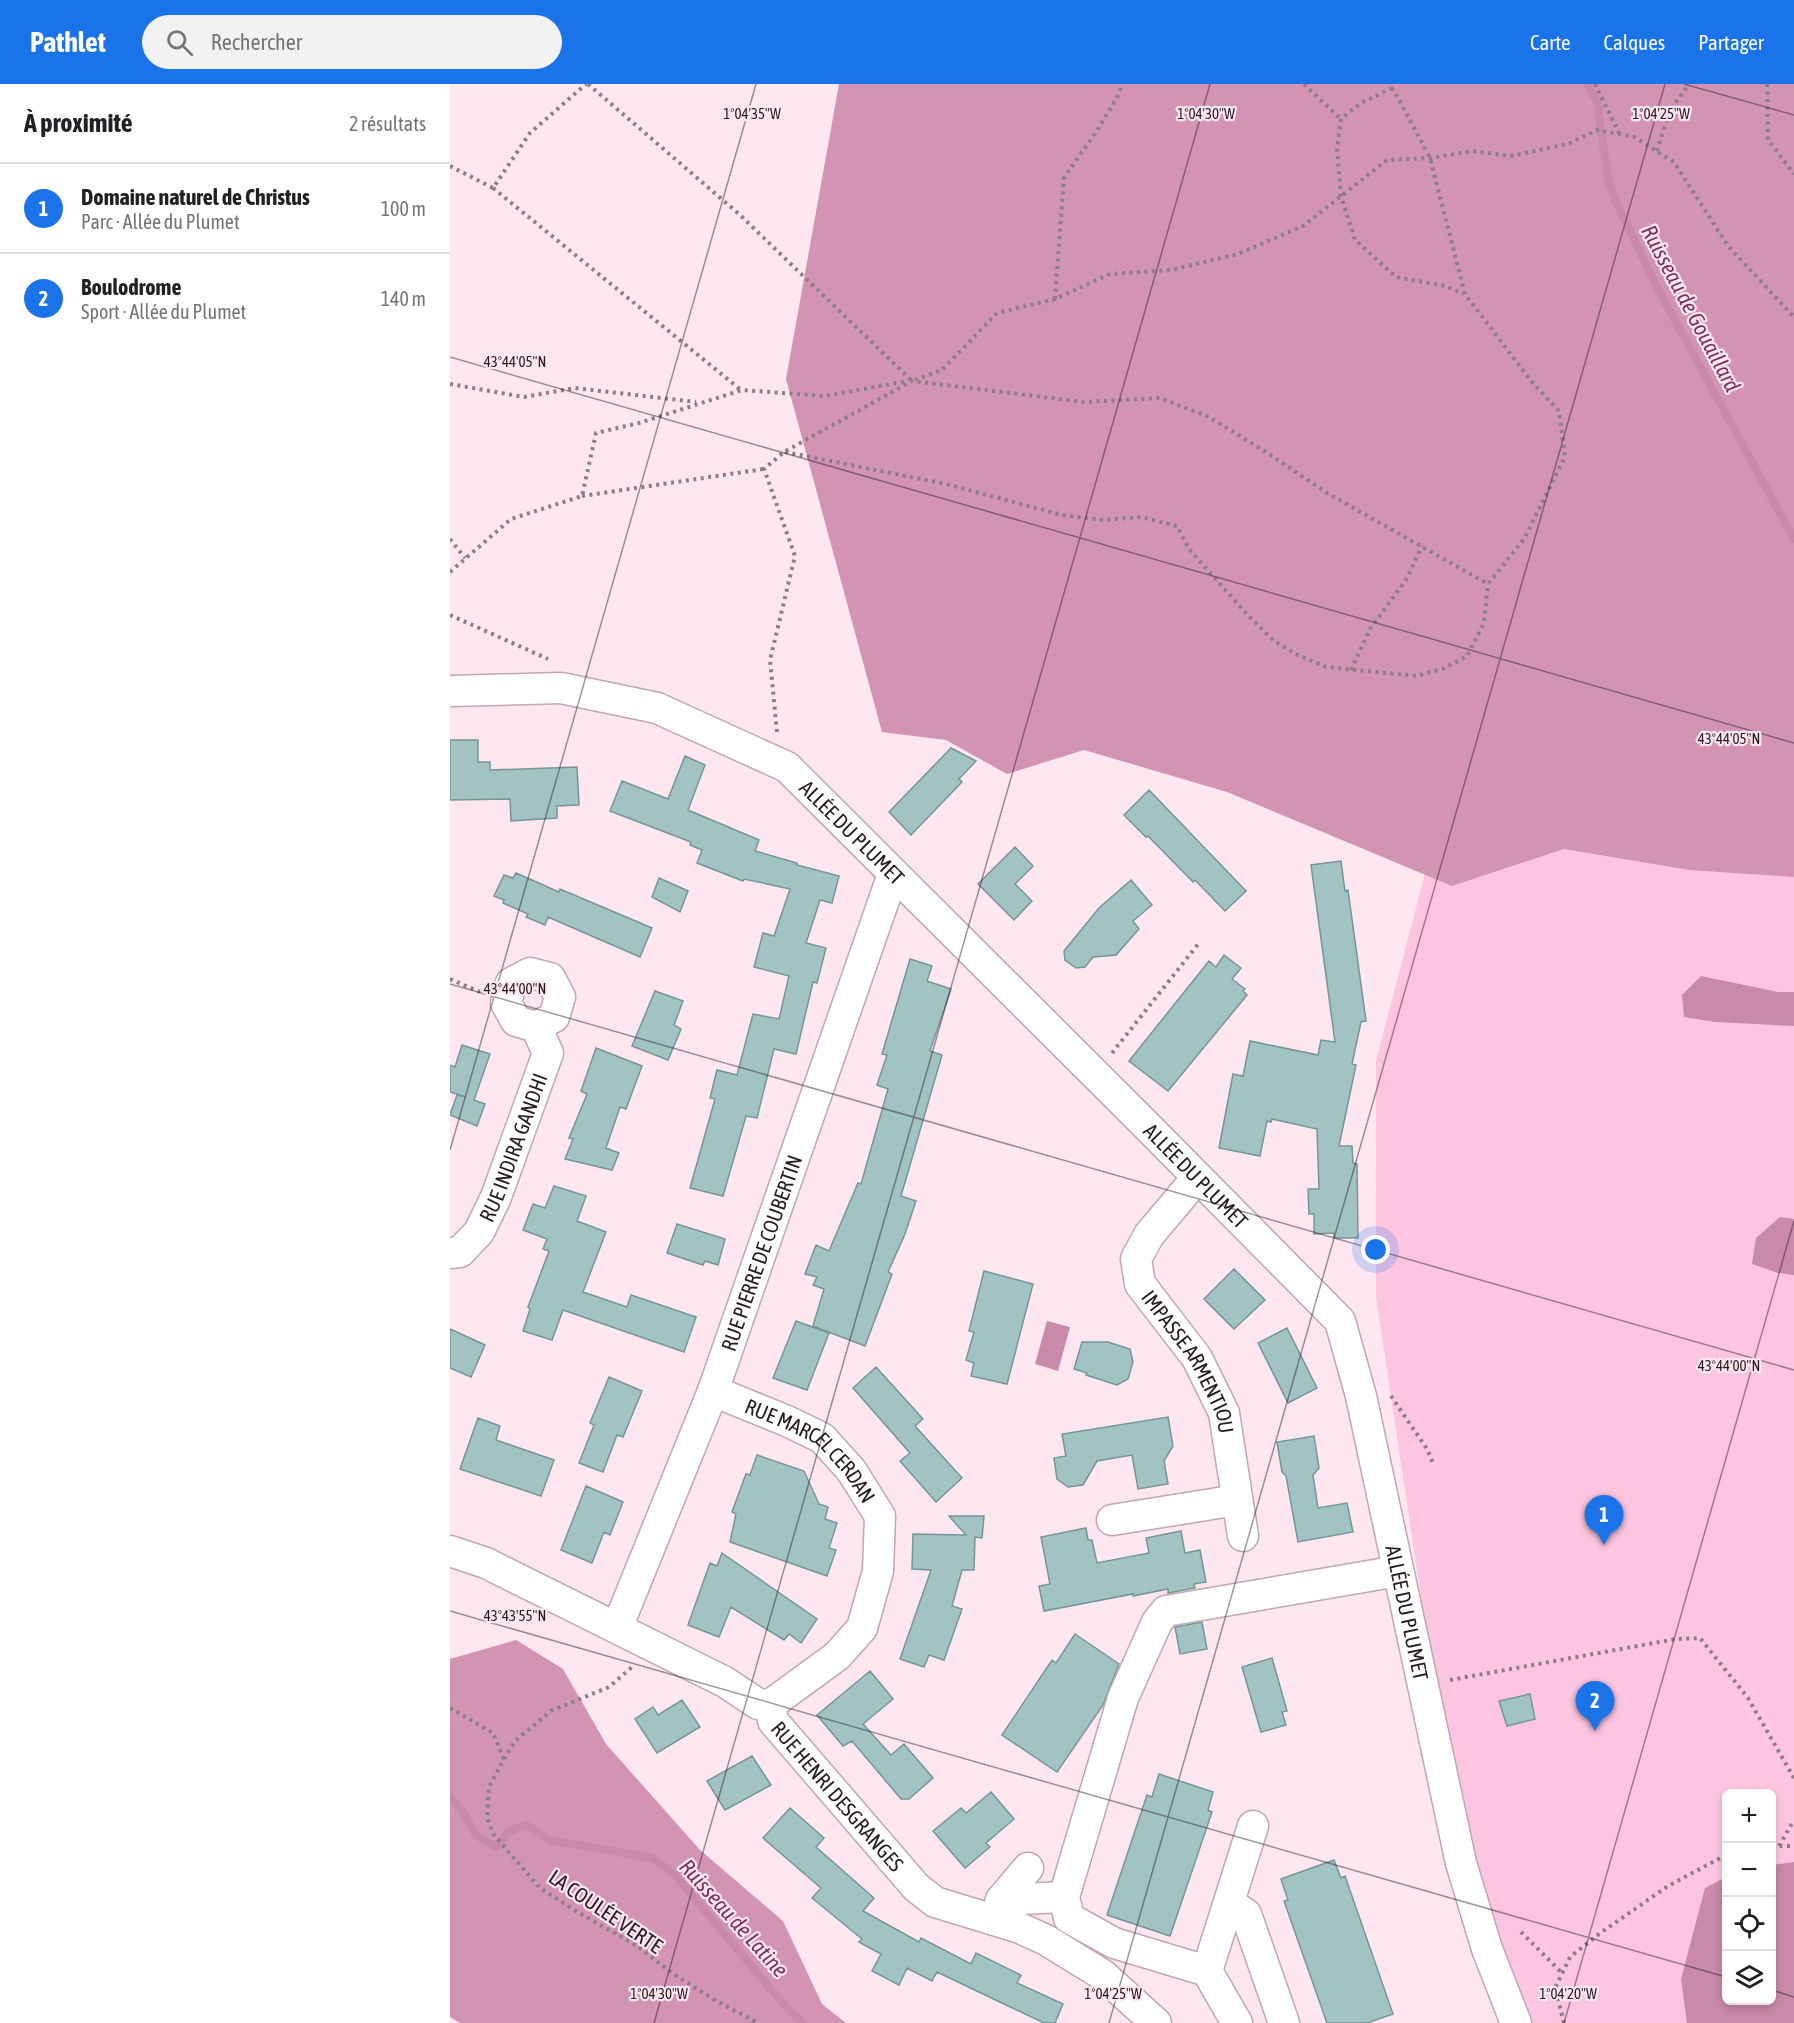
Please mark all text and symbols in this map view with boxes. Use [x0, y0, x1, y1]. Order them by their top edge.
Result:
search box [142, 15, 562, 69]
text: Pathlet [30, 26, 106, 58]
icon: search [163, 26, 196, 59]
text: Rechercher [211, 29, 302, 55]
text: Carte [1530, 30, 1571, 54]
text: Calques [1604, 30, 1665, 54]
text: Partager [1698, 30, 1764, 54]
text: 1°04'35"W [723, 105, 781, 122]
text: 1°04'30"W [1177, 105, 1235, 122]
text: 1°04'25"W [1632, 105, 1690, 122]
text: À proximité [24, 108, 132, 138]
text: 2 résultats [349, 112, 426, 135]
text: Domaine naturel de Christus [81, 184, 310, 210]
text: 1 [39, 197, 48, 220]
text: 100 m [381, 197, 426, 220]
text: Parc · Allée du Plumet [81, 210, 240, 233]
water label: Ruisseau de Gouaillard [1636, 220, 1746, 396]
text: Boulodrome [81, 274, 181, 300]
text: 2 [39, 287, 48, 310]
text: 140 m [381, 287, 426, 310]
text: Sport · Allée du Plumet [81, 300, 246, 323]
text: 43°44'05"N [484, 353, 546, 370]
text: 43°44'05"N [1698, 730, 1760, 747]
street label: ALLÉE DU PLUMET [795, 775, 909, 889]
text: 43°44'00"N [484, 980, 546, 997]
street label: RUE INDIRA GANDHI [474, 1070, 552, 1225]
street label: ALLÉE DU PLUMET [1139, 1118, 1253, 1233]
street label: RUE PIERRE DE COUBERTIN [716, 1152, 806, 1354]
your location [1361, 1235, 1390, 1264]
street label: IMPASSE ARMENTIOU [1137, 1285, 1239, 1435]
text: 43°44'00"N [1698, 1357, 1760, 1374]
street label: RUE MARCEL CERDAN [742, 1393, 880, 1507]
pin: 1 [1584, 1496, 1624, 1545]
street label: ALLÉE DU PLUMET [1381, 1543, 1434, 1682]
text: 43°43'55"N [484, 1607, 546, 1624]
pin: 2 [1576, 1682, 1614, 1731]
street label: RUE HENRI DESGRANGES [767, 1716, 909, 1876]
map controls [1722, 1789, 1776, 2005]
button: + [1722, 1789, 1776, 1843]
button: − [1722, 1843, 1776, 1897]
water label: Ruisseau de Latine [674, 1854, 794, 1982]
street label: LA COULÉE VERTE [545, 1864, 667, 1958]
button: locate [1722, 1897, 1776, 1951]
button: layers [1722, 1951, 1776, 2005]
text: 1°04'30"W [630, 1985, 688, 2002]
text: 1°04'25"W [1084, 1985, 1142, 2002]
text: 1°04'20"W [1539, 1985, 1597, 2002]

